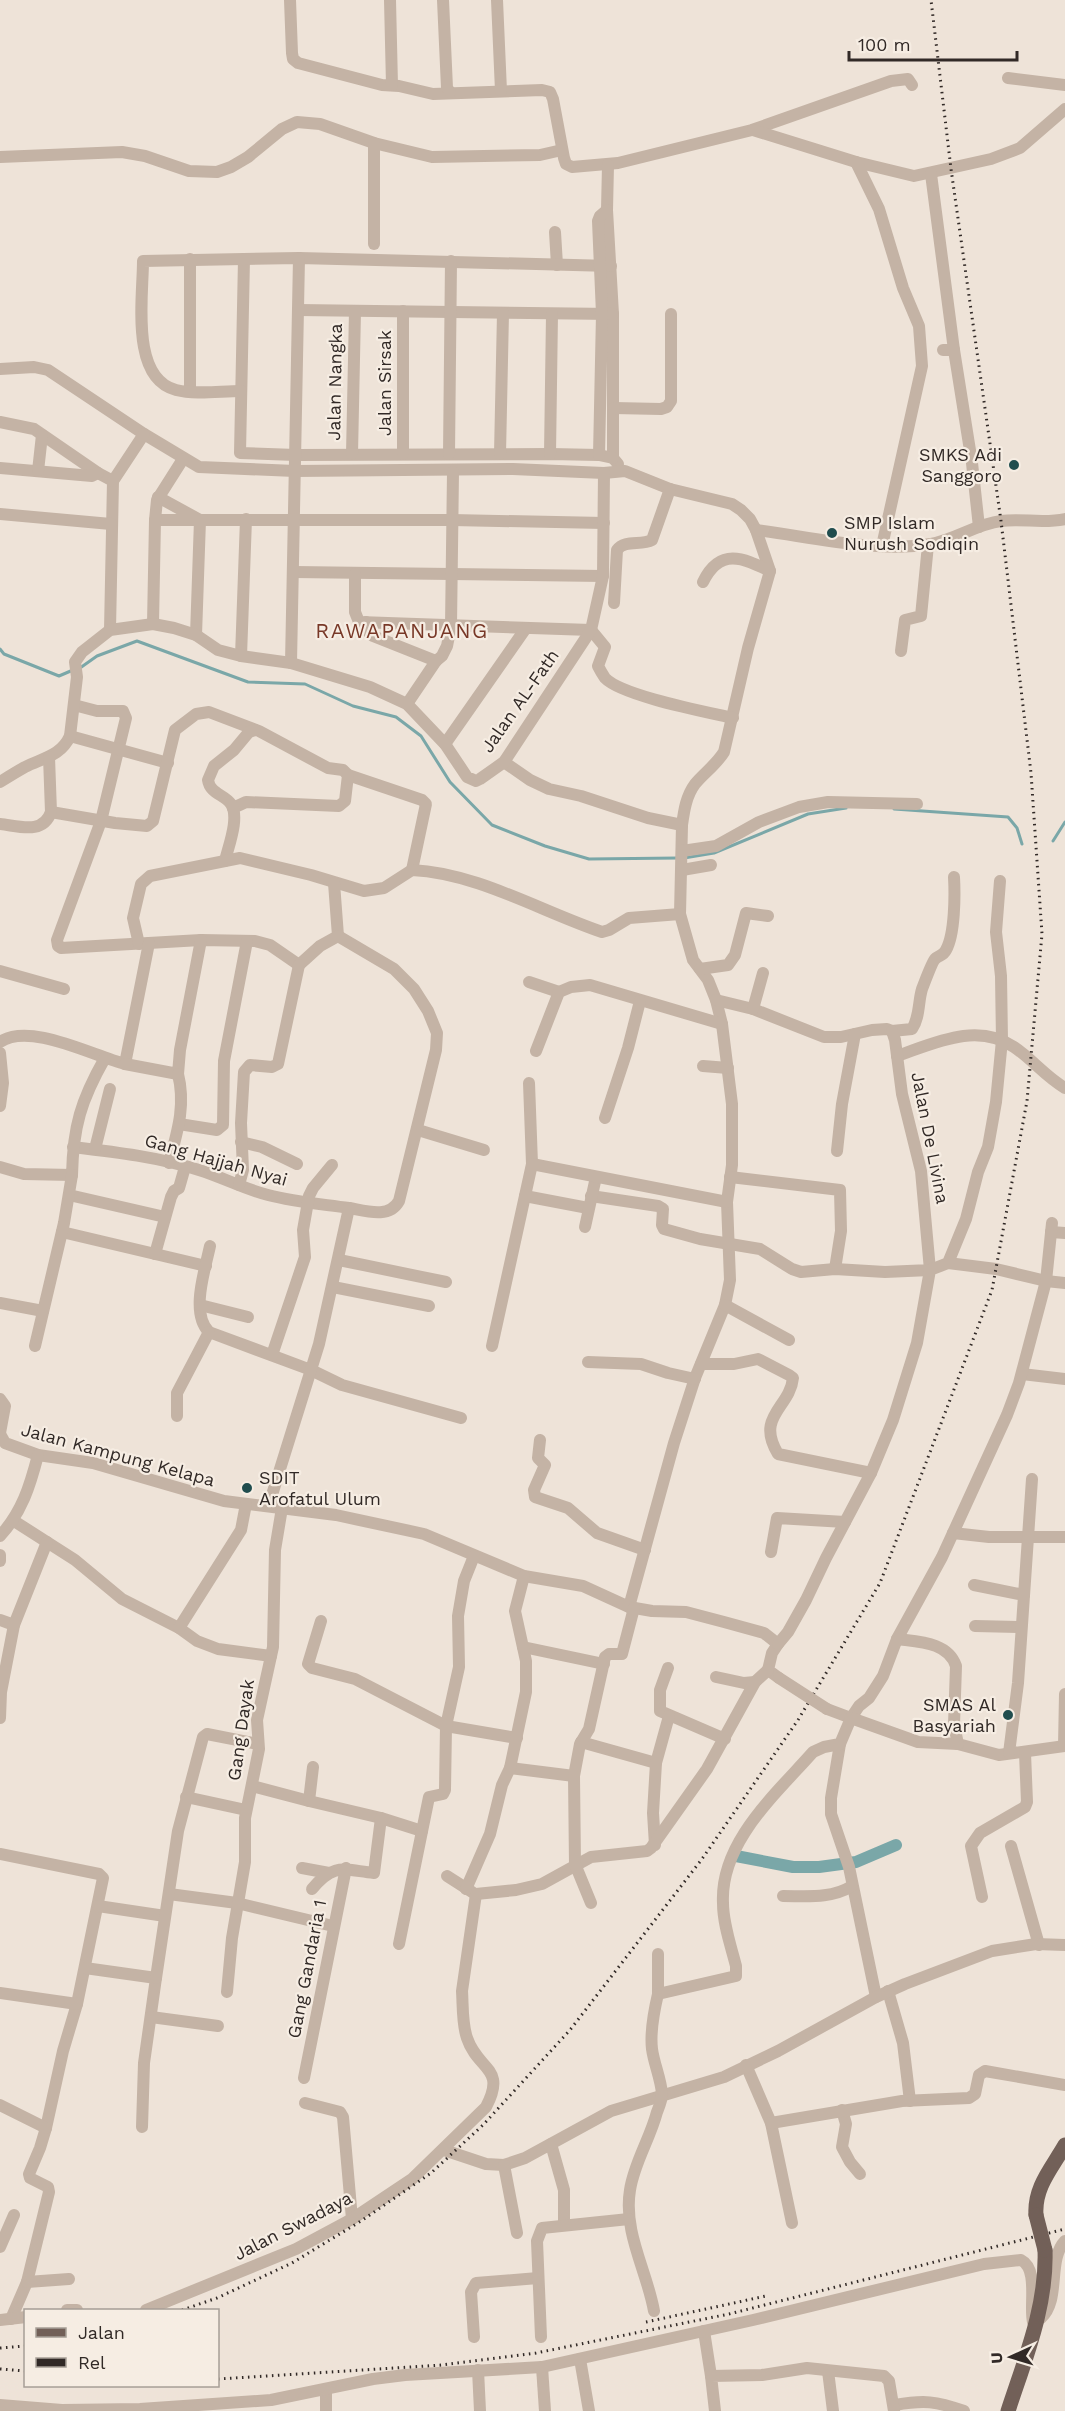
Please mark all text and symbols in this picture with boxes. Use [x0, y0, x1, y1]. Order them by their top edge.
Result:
scale bar [849, 24, 1017, 62]
text: 100 m [858, 34, 911, 55]
street label: Jalan Nangka [323, 323, 346, 441]
street label: Jalan Sirsak [374, 330, 395, 436]
place label: SMKS Adi Sanggoro [919, 444, 1002, 486]
marker: SMKS Adi Sanggoro [1007, 458, 1021, 472]
place label: SMP Islam Nurush Sodiqin [844, 512, 979, 554]
marker: SMP Islam Nurush Sodiqin [825, 526, 839, 540]
district label: RAWAPANJANG [315, 618, 489, 643]
street label: Jalan AL-Fath [476, 645, 563, 756]
street label: Jalan De Livina [907, 1070, 954, 1205]
street label: Gang Hajjah Nyai [142, 1129, 290, 1190]
street label: Jalan Kampung Kelapa [19, 1419, 217, 1491]
place label: SDIT Arofatul Ulum [259, 1467, 381, 1509]
marker: SDIT Arofatul Ulum [240, 1481, 254, 1495]
street label: Gang Dayak [223, 1678, 258, 1782]
place label: SMAS Al Basyariah [912, 1694, 996, 1736]
marker: SMAS Al Basyariah [1001, 1708, 1015, 1722]
street label: Gang Gandaria 1 [283, 1898, 330, 2040]
street label: Jalan Swadaya [230, 2187, 355, 2264]
legend [24, 2309, 219, 2387]
text: Jalan [78, 2322, 125, 2343]
north arrow [981, 2327, 1041, 2387]
text: Rel [78, 2352, 106, 2373]
text: U [987, 2352, 1006, 2364]

